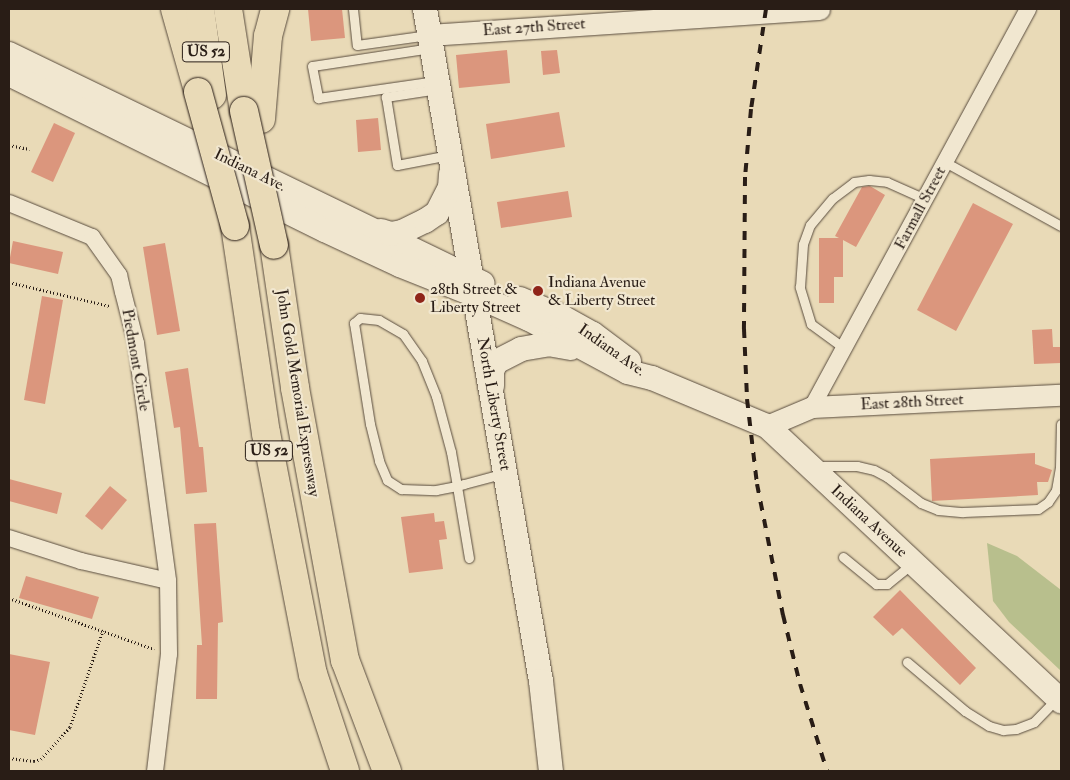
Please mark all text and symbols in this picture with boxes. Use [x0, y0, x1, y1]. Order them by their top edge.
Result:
street label: East 27th Street [482, 14, 586, 40]
road number: US 52 [181, 40, 231, 64]
street label: Indiana Ave. [211, 144, 289, 196]
street label: Farmall Street [890, 163, 950, 253]
place label: Indiana Avenue & Liberty Street [548, 272, 655, 310]
place label: 28th Street & Liberty Street [430, 279, 520, 317]
marker: Indiana Avenue & Liberty Street [532, 285, 544, 297]
street label: John Gold Memorial Expressway [272, 288, 324, 498]
marker: 28th Street & Liberty Street [414, 292, 426, 304]
street label: Piedmont Circle [118, 307, 154, 413]
street label: Indiana Ave. [575, 320, 649, 380]
street label: North Liberty Street [473, 336, 515, 472]
street label: East 28th Street [860, 390, 964, 414]
road number: US 52 [244, 438, 294, 464]
street label: Indiana Avenue [827, 481, 911, 561]

